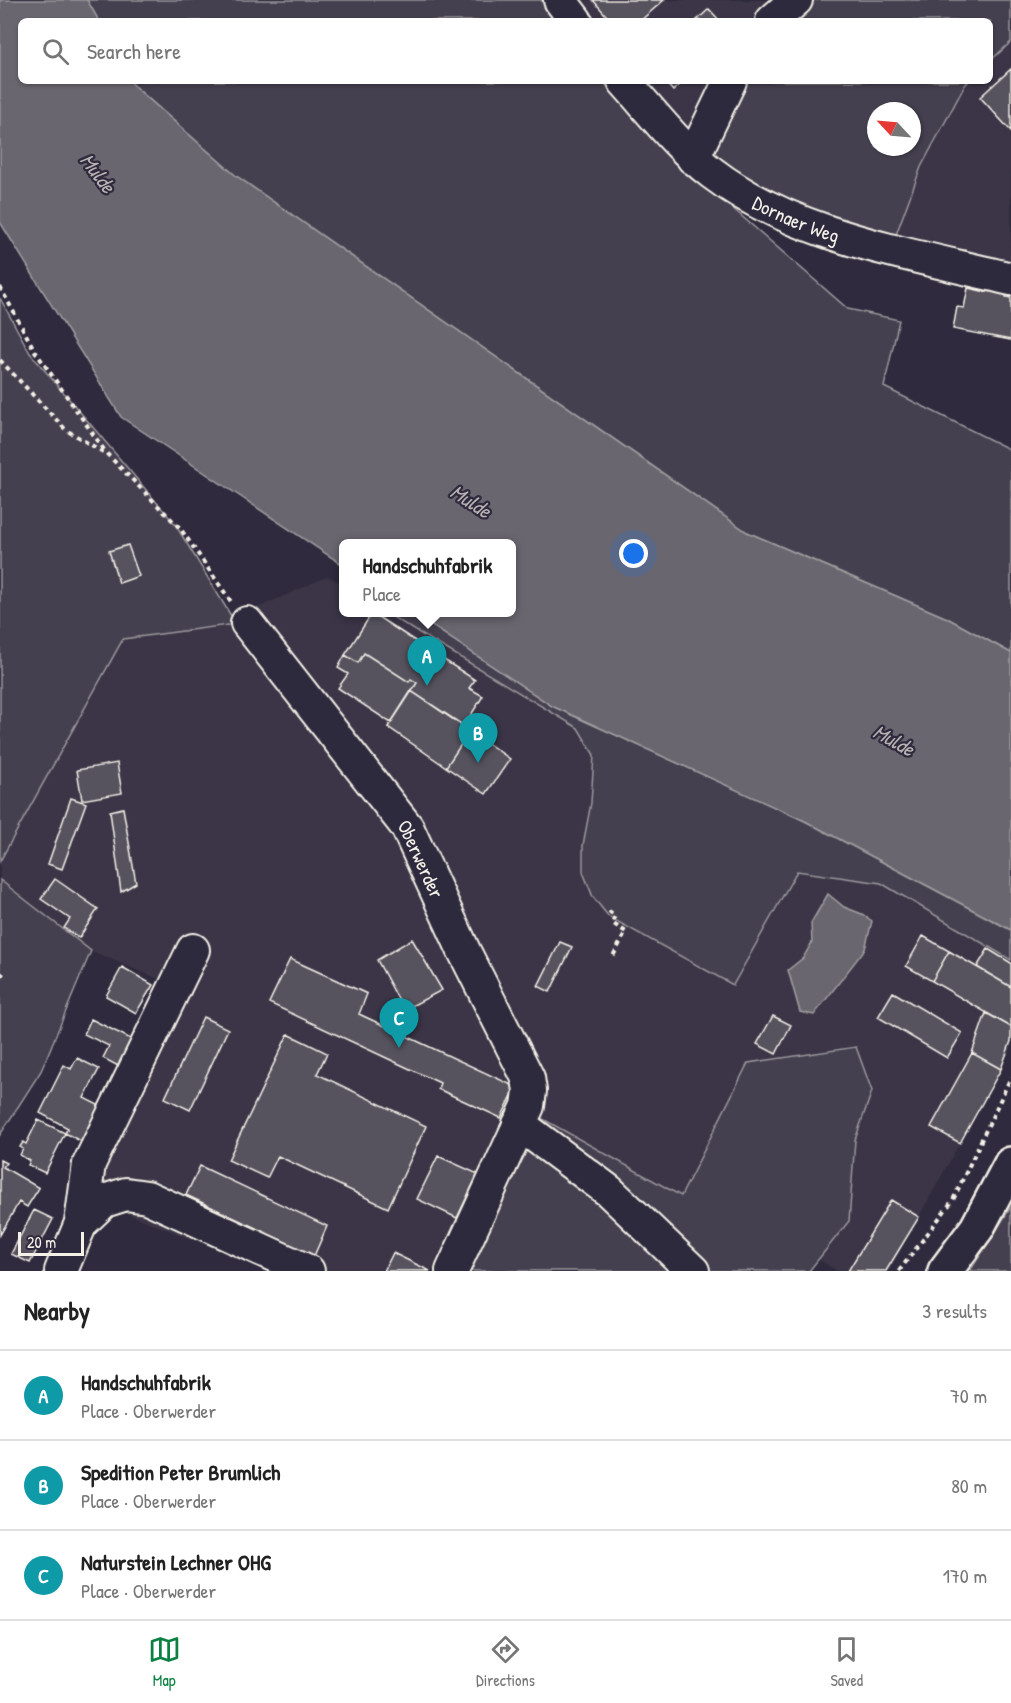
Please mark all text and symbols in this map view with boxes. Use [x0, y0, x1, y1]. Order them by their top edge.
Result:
search box [18, 18, 993, 84]
icon: search [39, 35, 72, 68]
text: Search here [87, 36, 181, 66]
north arrow [867, 102, 921, 156]
water label: Mulde [73, 147, 124, 200]
street label: Dornaer Weg [748, 188, 843, 248]
water label: Mulde [445, 477, 498, 526]
popup [339, 539, 516, 617]
your location [619, 539, 648, 568]
text: Handschuhfabrik [363, 550, 492, 580]
text: Place [363, 580, 401, 607]
pin: A [408, 636, 446, 686]
pin: B [458, 714, 498, 763]
water label: Mulde [868, 717, 921, 764]
street label: Oberwerder [392, 813, 451, 902]
pin: C [380, 998, 418, 1048]
scale bar [18, 1229, 84, 1256]
text: 20 m [27, 1231, 56, 1253]
text: Nearby [24, 1293, 90, 1328]
text: 3 results [922, 1297, 987, 1324]
text: Handschuhfabrik [81, 1367, 211, 1397]
text: A [39, 1382, 48, 1409]
text: 70 m [950, 1382, 987, 1409]
text: Place · Oberwerder [81, 1397, 216, 1424]
text: Spedition Peter Brumlich [81, 1457, 280, 1487]
text: B [38, 1472, 49, 1499]
text: 80 m [951, 1472, 987, 1499]
text: Place · Oberwerder [81, 1487, 216, 1514]
text: Naturstein Lechner OHG [81, 1547, 271, 1577]
text: C [38, 1562, 49, 1589]
text: 170 m [943, 1562, 987, 1589]
text: Place · Oberwerder [81, 1577, 216, 1604]
tab: Map [148, 1633, 181, 1691]
tab: Directions [476, 1633, 535, 1691]
tab: Saved [830, 1633, 863, 1691]

